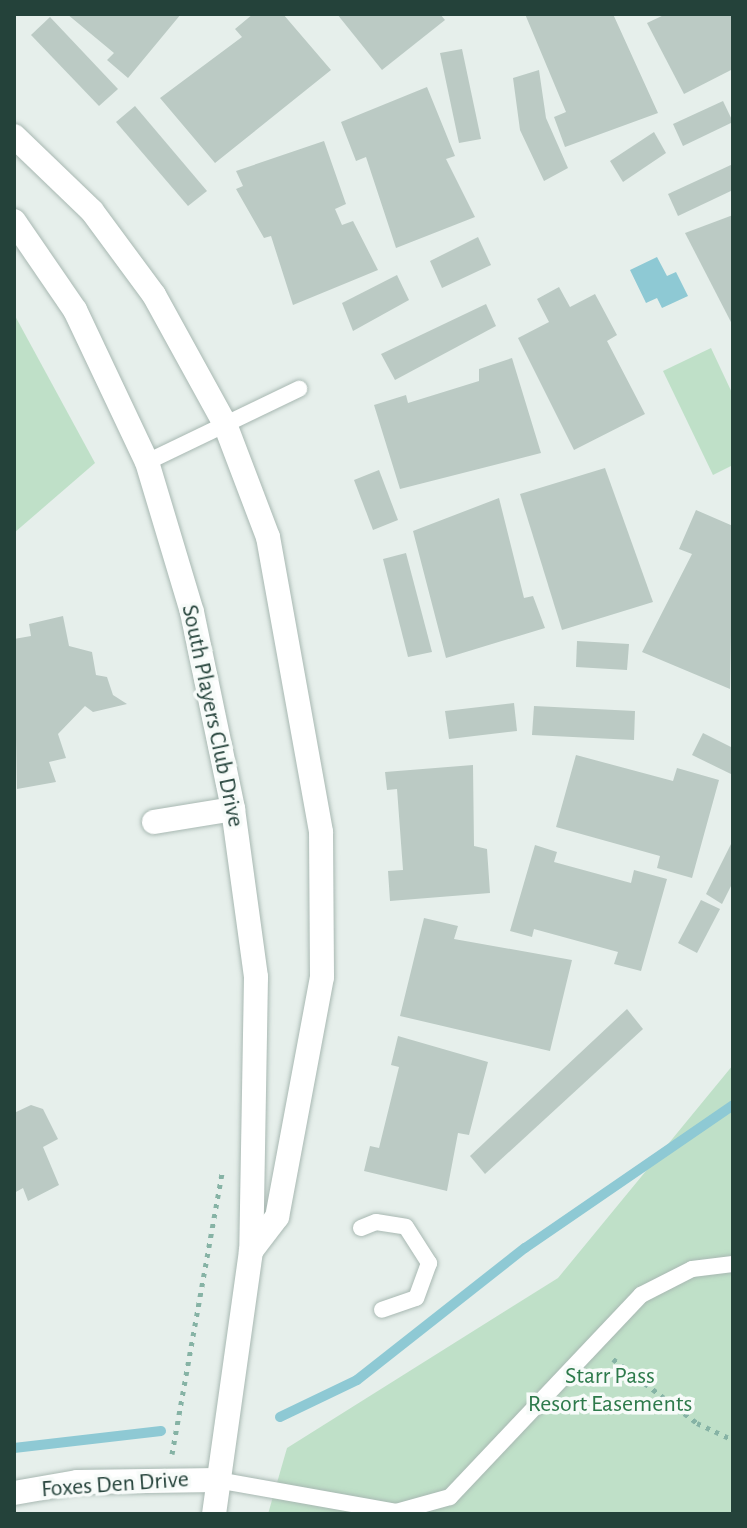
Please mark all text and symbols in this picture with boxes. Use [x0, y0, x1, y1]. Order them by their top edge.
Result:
street label: South Players Club Drive [174, 602, 250, 830]
park label: Starr Pass Resort Easements [528, 1363, 692, 1419]
street label: Foxes Den Drive [40, 1465, 190, 1505]

